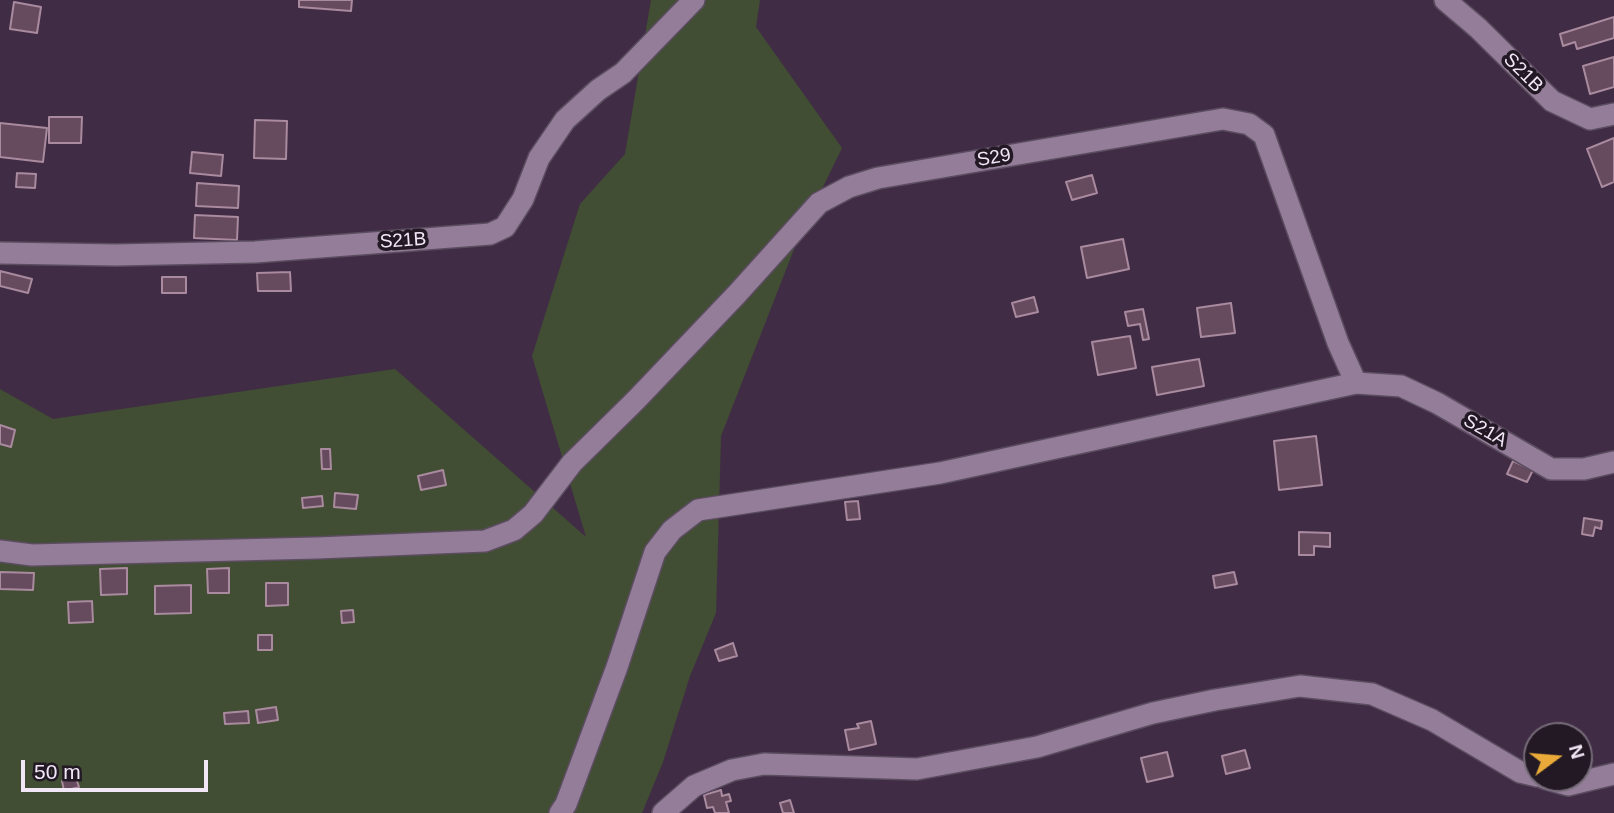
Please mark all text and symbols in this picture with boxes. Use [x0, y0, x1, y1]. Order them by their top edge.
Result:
street label: S21B [1499, 49, 1547, 97]
street label: S29 [975, 144, 1013, 172]
street label: S21B [379, 228, 427, 254]
street label: S21A [1459, 410, 1511, 452]
north arrow [1523, 722, 1593, 792]
text: N [1565, 742, 1589, 761]
scale bar [24, 746, 212, 790]
text: 50 m [34, 760, 81, 783]

